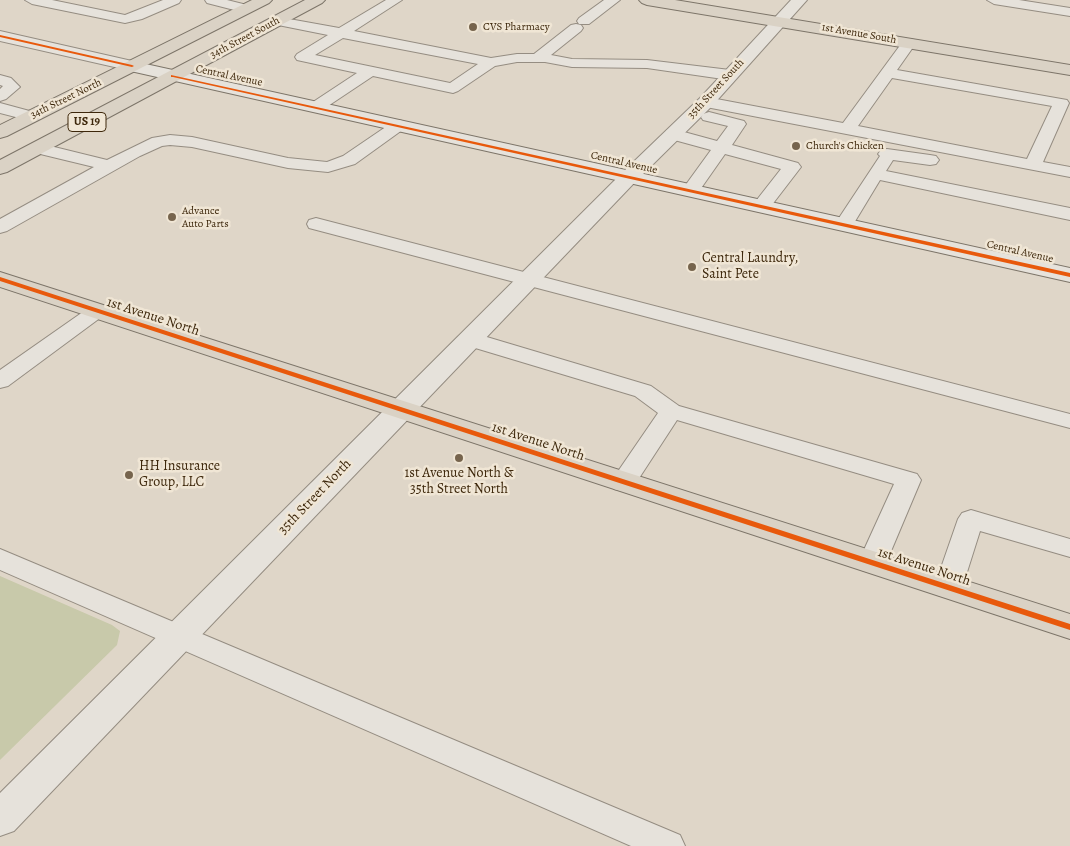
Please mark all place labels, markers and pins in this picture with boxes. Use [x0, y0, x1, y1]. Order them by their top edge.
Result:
place label: CVS Pharmacy [483, 20, 550, 34]
marker: CVS Pharmacy [467, 21, 479, 33]
place label: Church's Chicken [806, 139, 884, 153]
marker: Church's Chicken [790, 140, 802, 152]
place label: Advance Auto Parts [182, 204, 229, 230]
marker: Advance Auto Parts [166, 211, 178, 223]
place label: Central Laundry, Saint Pete [702, 251, 798, 284]
marker: Central Laundry, Saint Pete [686, 261, 698, 273]
marker: 1st Avenue North & 35th Street North [453, 452, 465, 464]
place label: HH Insurance Group, LLC [139, 459, 220, 492]
place label: 1st Avenue North & 35th Street North [404, 466, 514, 498]
marker: HH Insurance Group, LLC [123, 469, 135, 481]

